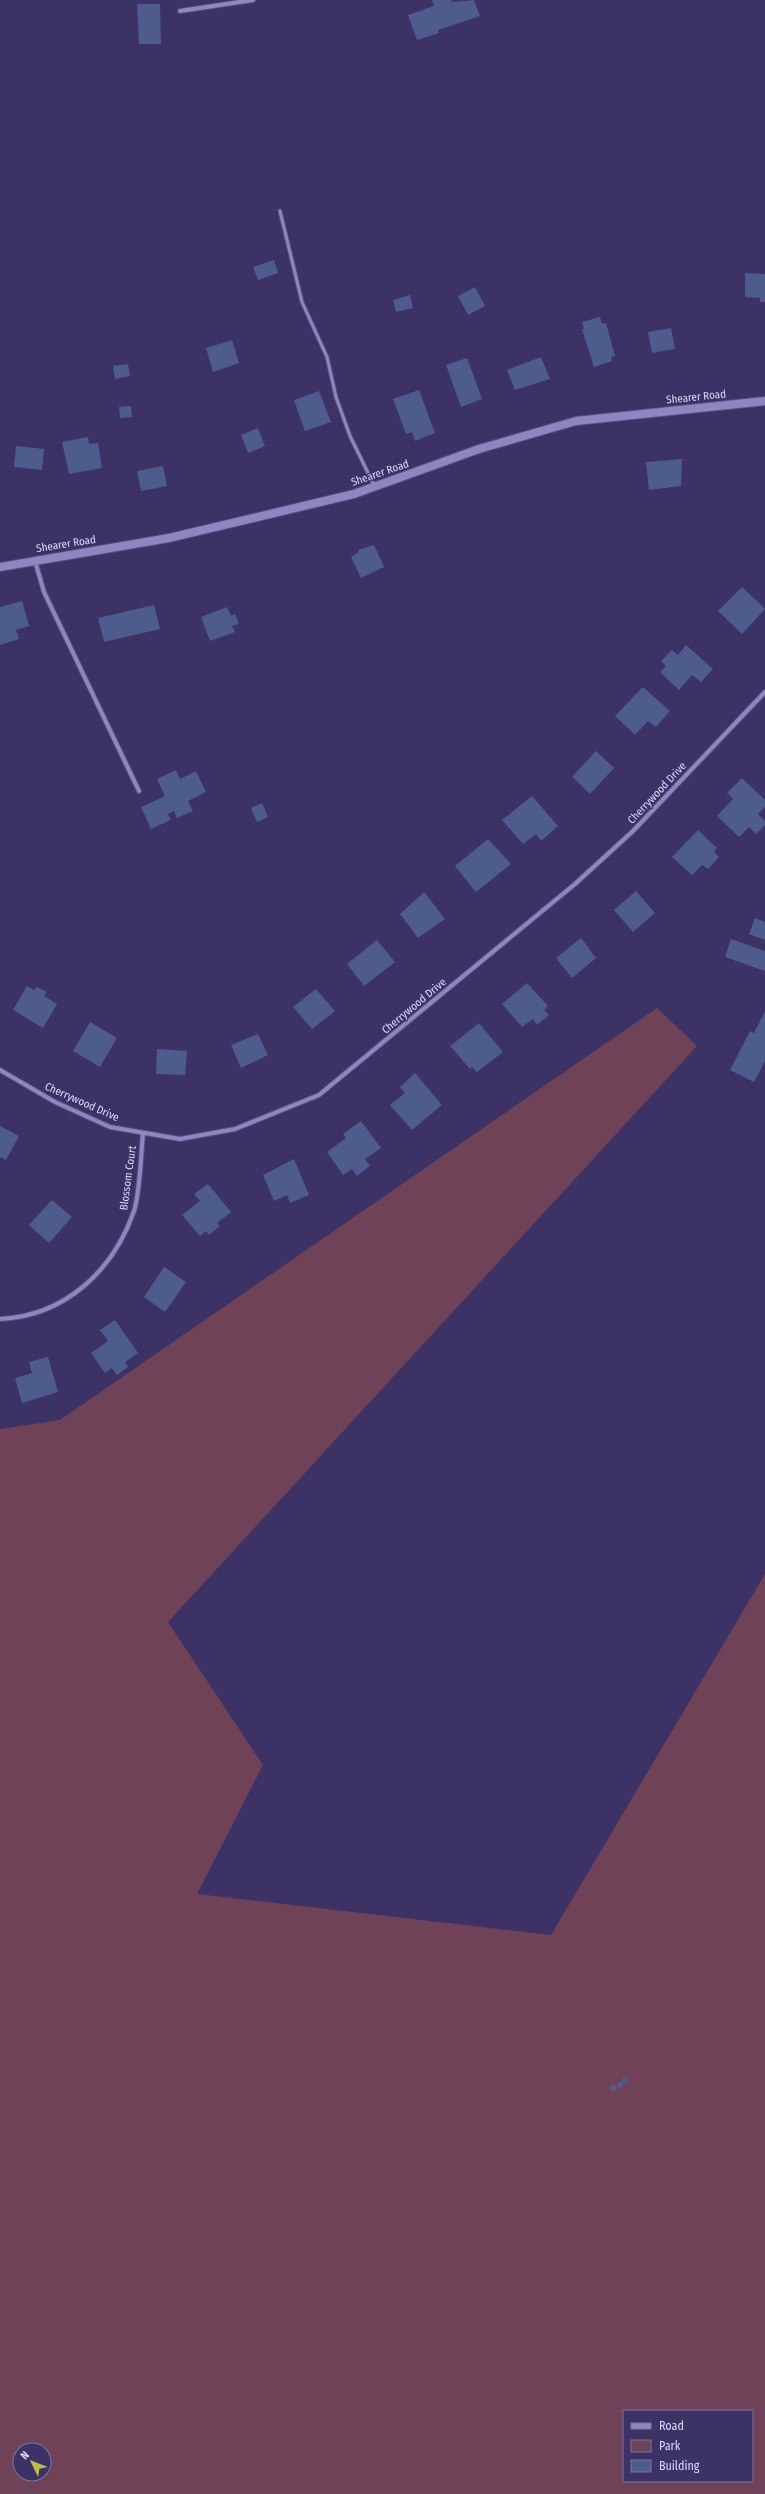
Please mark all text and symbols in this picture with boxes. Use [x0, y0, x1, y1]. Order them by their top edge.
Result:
street label: Shearer Road [665, 387, 727, 407]
street label: Shearer Road [349, 457, 411, 489]
street label: Shearer Road [35, 533, 97, 555]
street label: Cherrywood Drive [625, 759, 689, 827]
street label: Cherrywood Drive [379, 975, 449, 1037]
street label: Cherrywood Drive [43, 1080, 121, 1124]
street label: Blossom Court [117, 1144, 139, 1211]
legend [623, 2410, 753, 2482]
text: Road [659, 2419, 684, 2433]
text: Park [659, 2439, 681, 2453]
north arrow [12, 2442, 52, 2482]
text: N [18, 2449, 32, 2462]
text: Building [659, 2459, 700, 2473]

